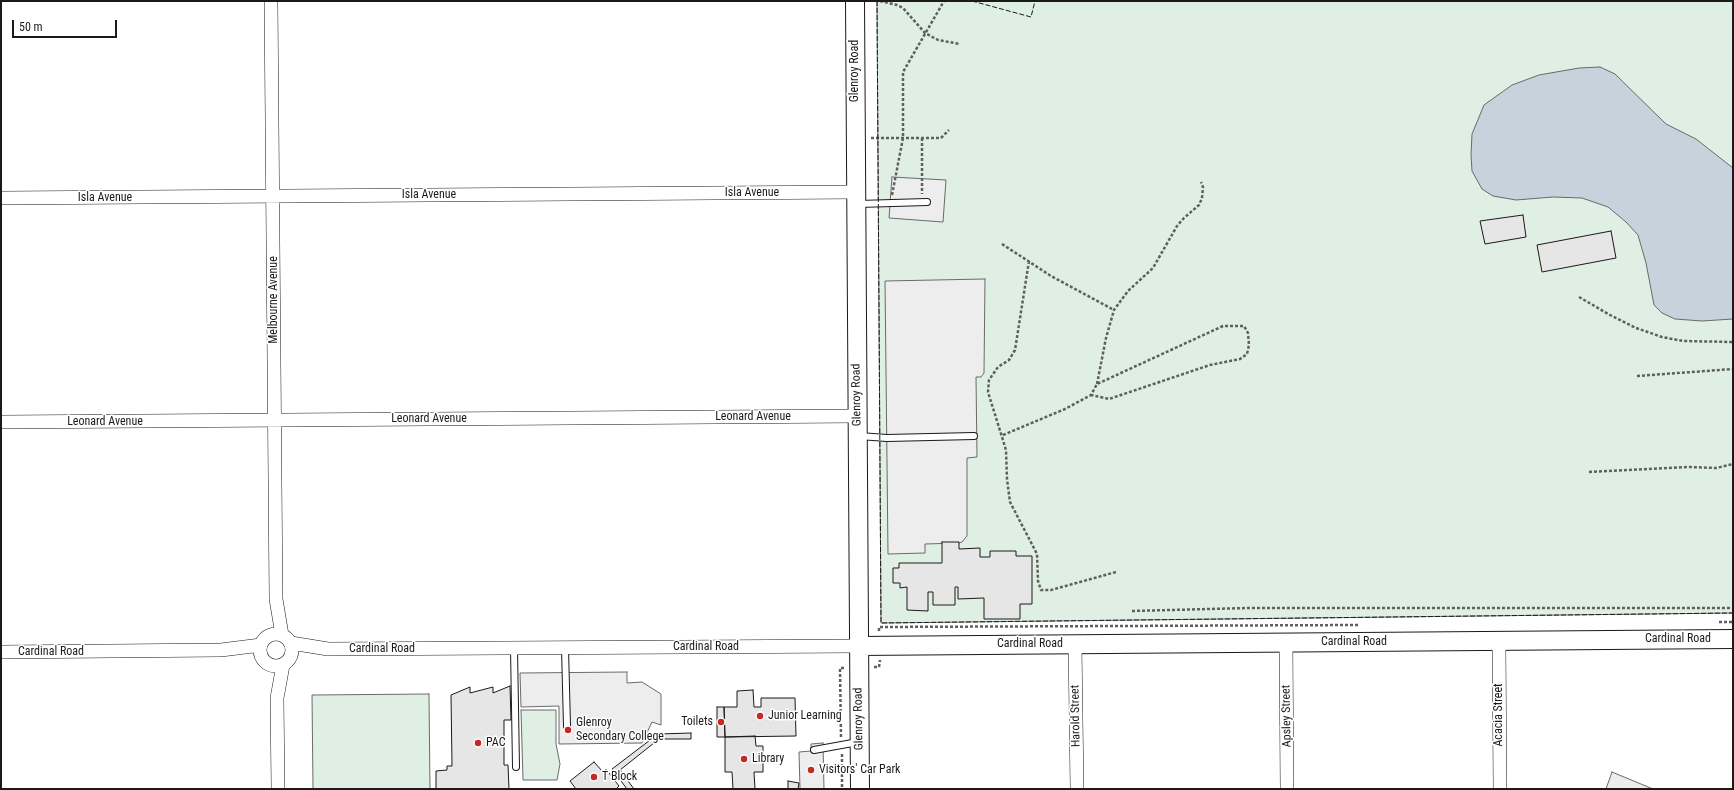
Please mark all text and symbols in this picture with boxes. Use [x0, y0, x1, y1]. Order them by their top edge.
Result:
scale bar [14, 12, 119, 38]
text: 50 m [19, 20, 43, 34]
street label: Glenroy Road [848, 40, 862, 102]
street label: Isla Avenue [725, 186, 779, 200]
street label: Isla Avenue [402, 188, 456, 202]
street label: Isla Avenue [78, 191, 132, 205]
street label: Melbourne Avenue [267, 256, 281, 344]
street label: Glenroy Road [849, 364, 865, 426]
street label: Leonard Avenue [715, 410, 791, 424]
street label: Leonard Avenue [391, 412, 467, 426]
street label: Leonard Avenue [67, 415, 143, 429]
street label: Cardinal Road [1645, 632, 1711, 646]
street label: Cardinal Road [1321, 635, 1387, 649]
street label: Cardinal Road [997, 637, 1063, 651]
street label: Cardinal Road [673, 640, 739, 654]
street label: Cardinal Road [349, 642, 415, 656]
street label: Cardinal Road [18, 645, 84, 659]
street label: Acacia Street [1492, 683, 1506, 747]
street label: Harold Street [1068, 685, 1084, 747]
street label: Apsley Street [1279, 685, 1295, 747]
street label: Glenroy Road [851, 688, 867, 750]
place label: Junior Learning [768, 709, 842, 723]
marker: Junior Learning [755, 711, 765, 721]
place label: Toilets [681, 715, 713, 729]
place label: Glenroy Secondary College [576, 716, 664, 744]
marker: Toilets [716, 717, 726, 727]
marker: Glenroy Secondary College [563, 725, 573, 735]
place label: PAC [486, 736, 506, 750]
marker: PAC [473, 738, 483, 748]
place label: Library [752, 752, 784, 766]
marker: Library [739, 754, 749, 764]
place label: Visitors' Car Park [819, 763, 901, 777]
marker: Visitors' Car Park [806, 765, 816, 775]
place label: T Block [602, 770, 637, 784]
marker: T Block [589, 772, 599, 782]

